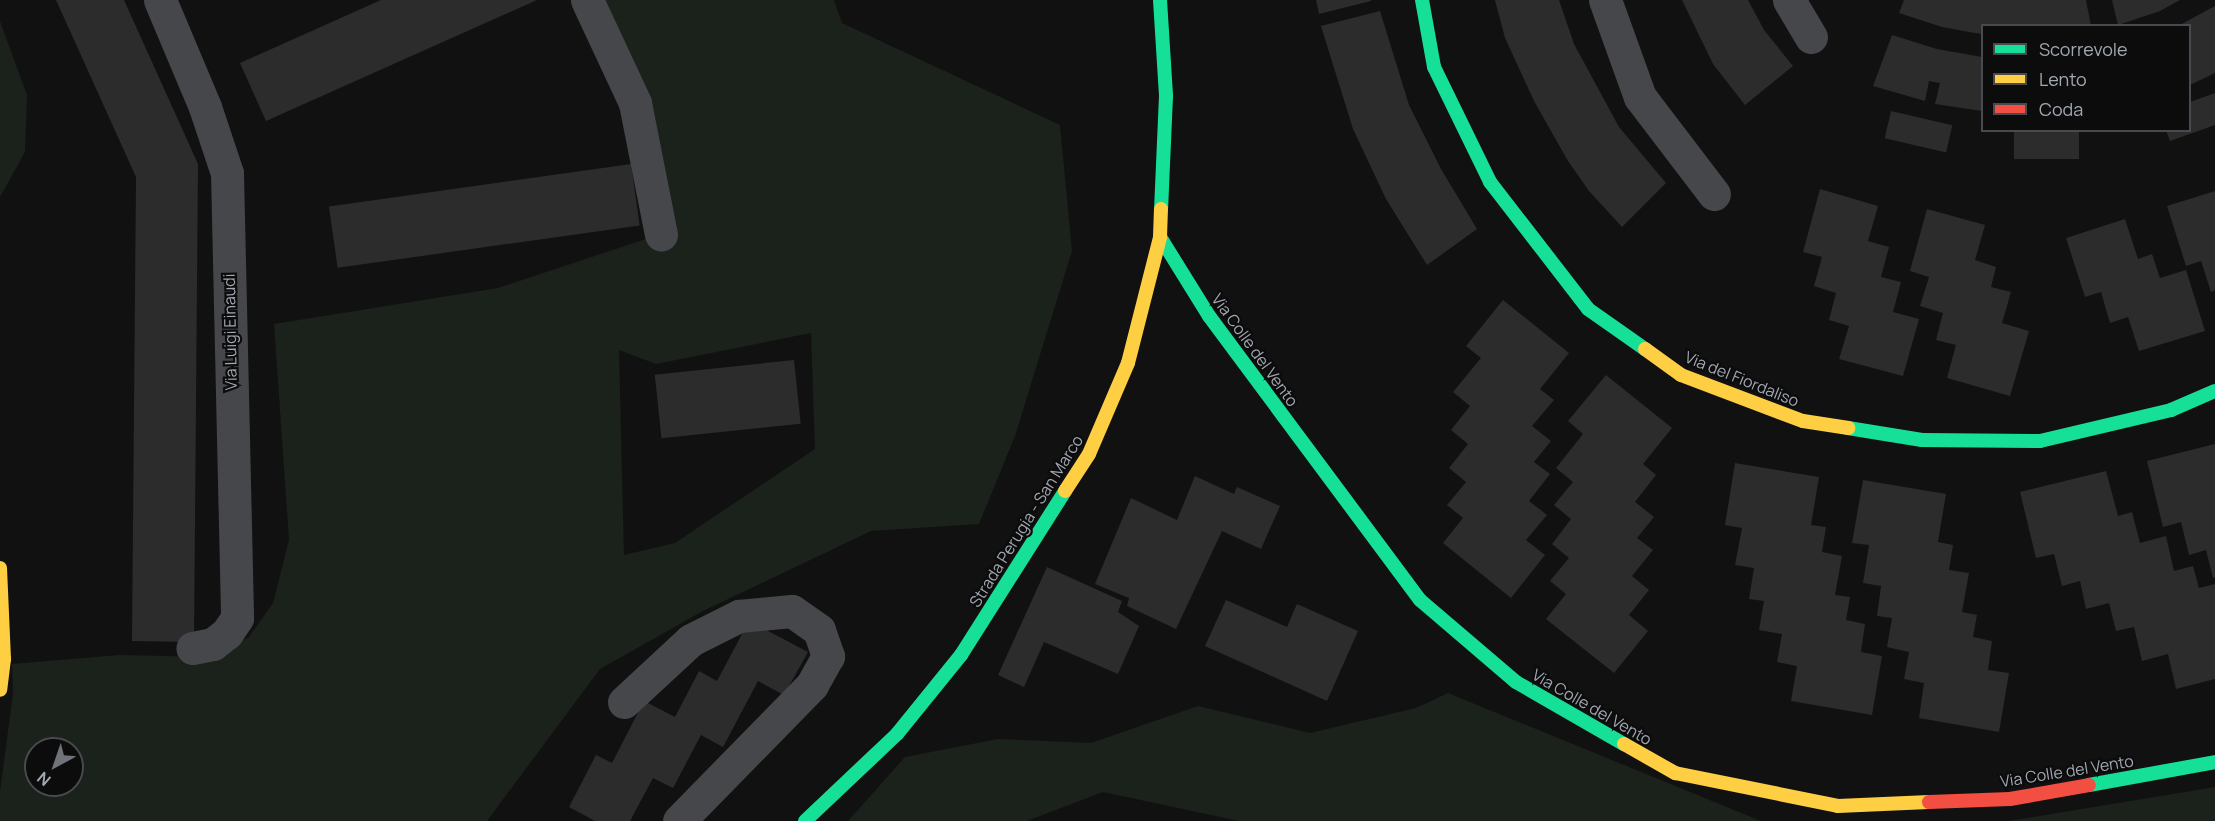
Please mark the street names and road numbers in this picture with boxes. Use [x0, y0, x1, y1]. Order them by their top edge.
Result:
street label: Via Luigi Einaudi [219, 273, 241, 391]
street label: Via Colle del Vento [1208, 290, 1302, 410]
street label: Via del Fiordaliso [1682, 347, 1802, 411]
street label: Strada Perugia - San Marco [965, 431, 1087, 611]
street label: Via Colle del Vento [1529, 665, 1655, 749]
street label: Via Colle del Vento [1999, 751, 2135, 791]

